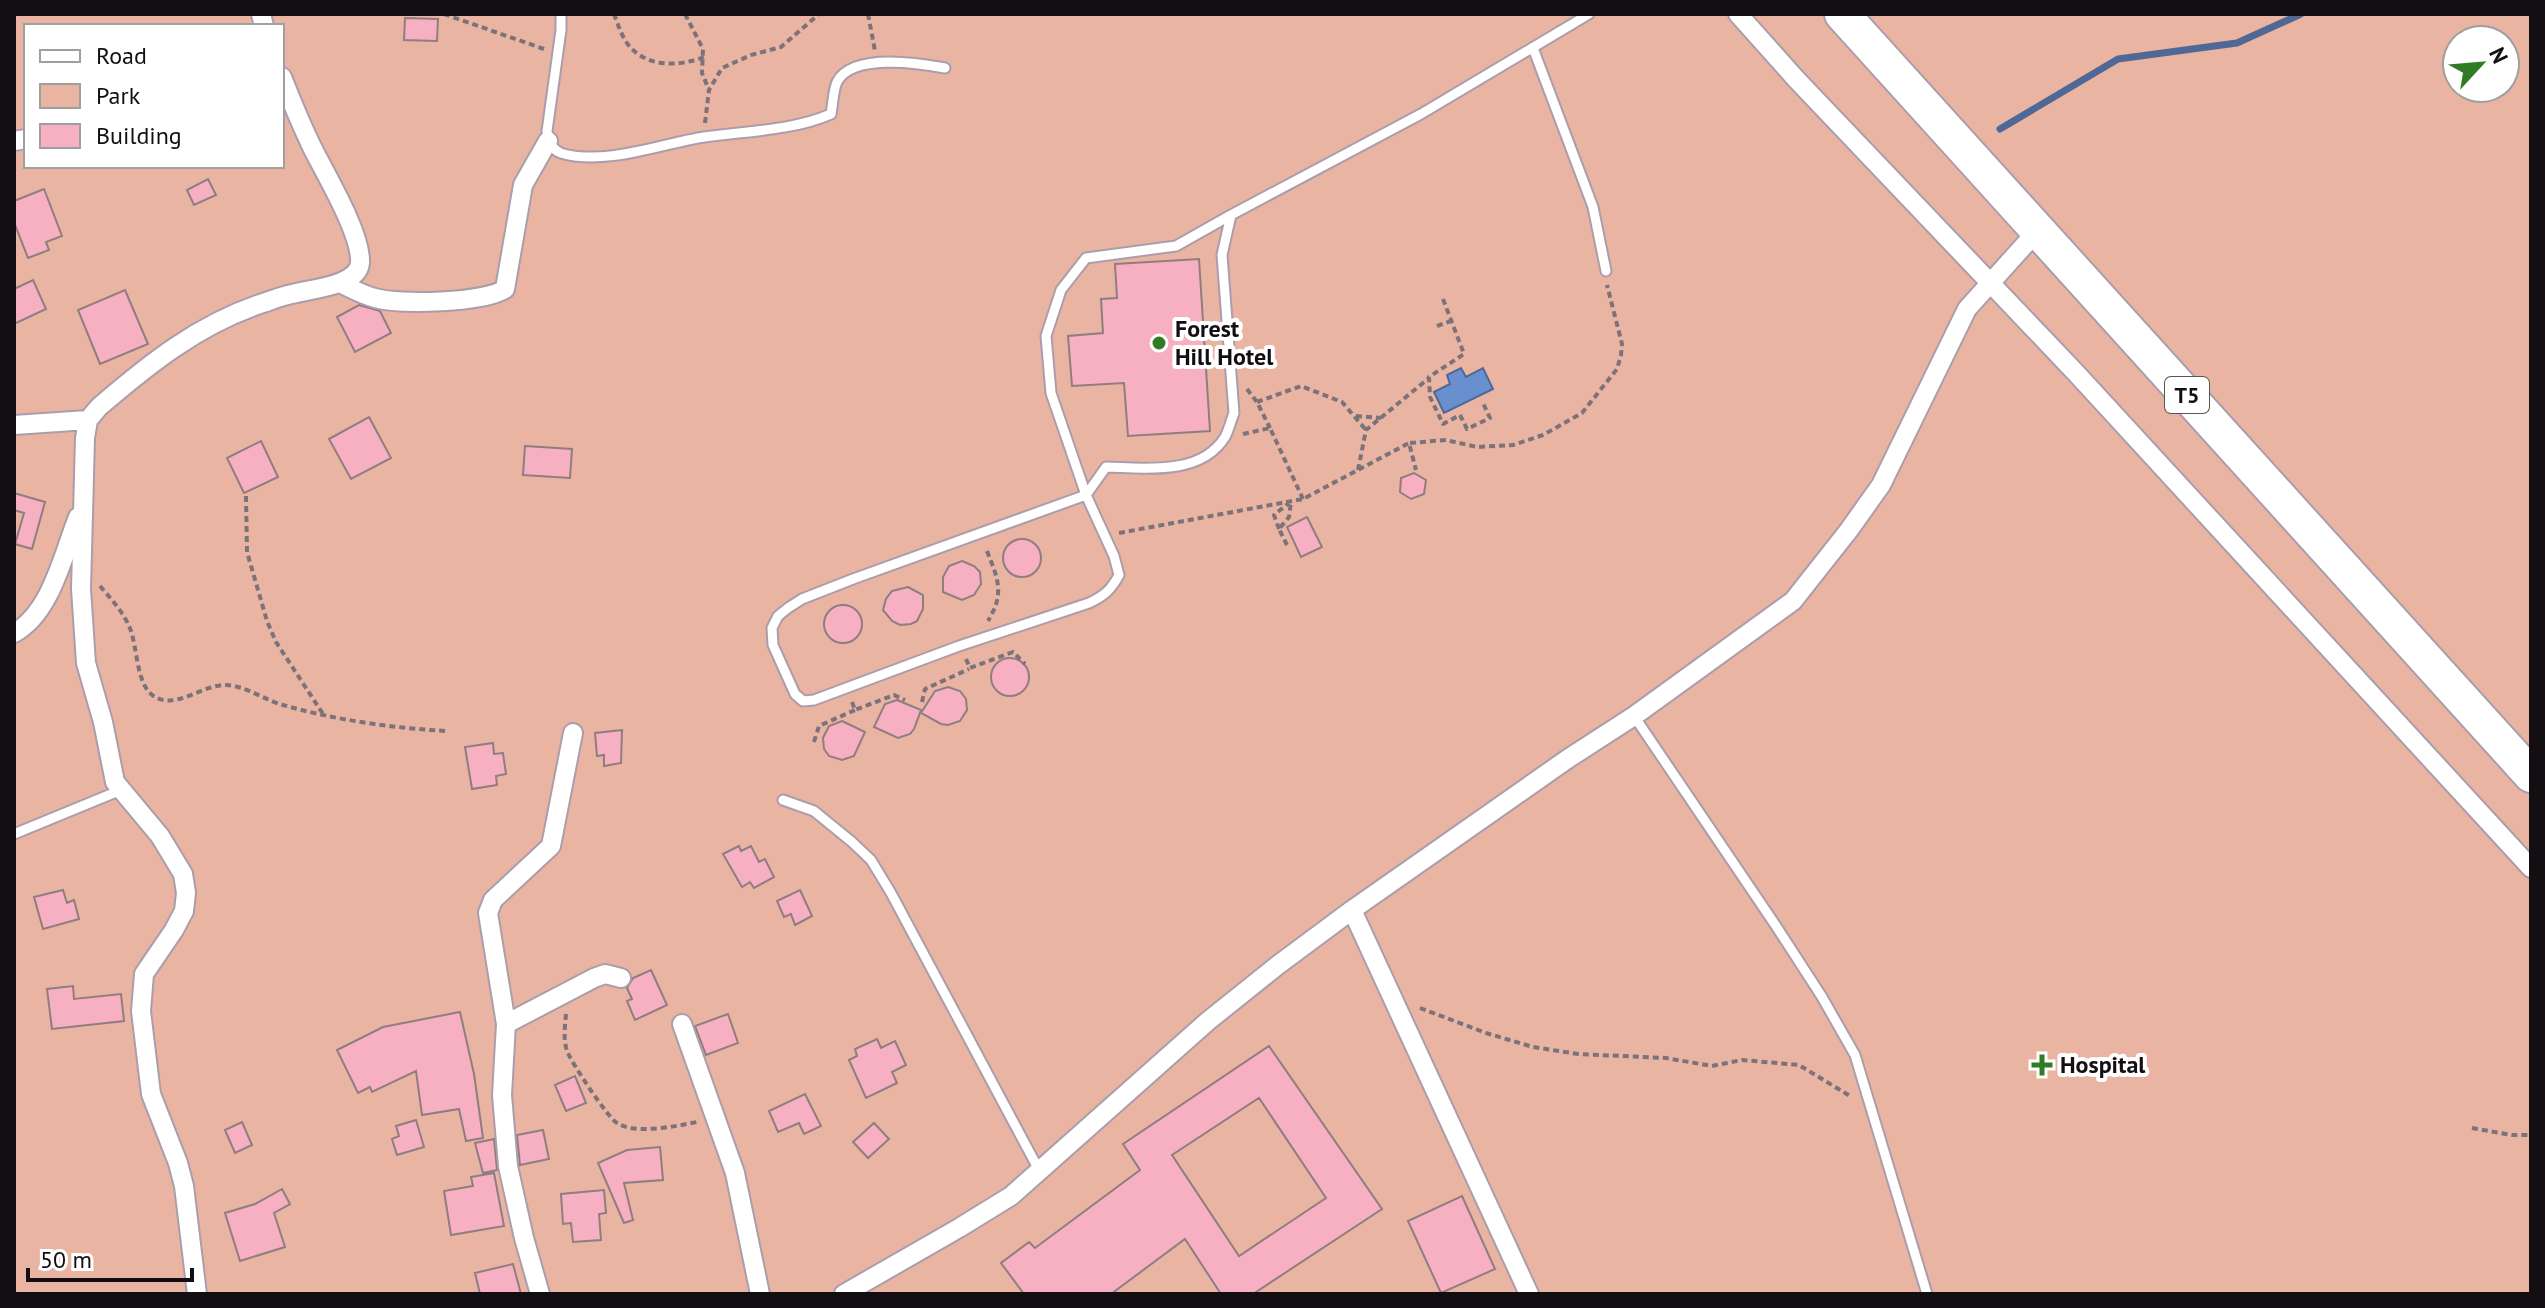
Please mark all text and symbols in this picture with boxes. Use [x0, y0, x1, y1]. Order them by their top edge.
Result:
legend [24, 24, 284, 168]
north arrow [2441, 24, 2521, 104]
text: Road [96, 40, 147, 71]
text: N [2483, 43, 2515, 68]
text: Park [96, 80, 141, 111]
text: Building [96, 120, 182, 151]
place label: Forest Hill Hotel [1175, 313, 1274, 372]
marker: Forest Hill Hotel [1150, 334, 1168, 352]
road number: T5 [2165, 377, 2209, 413]
place label: Hospital [2060, 1049, 2146, 1080]
marker: Hospital [2031, 1054, 2053, 1076]
scale bar [28, 1232, 192, 1282]
text: 50 m [40, 1244, 92, 1275]

